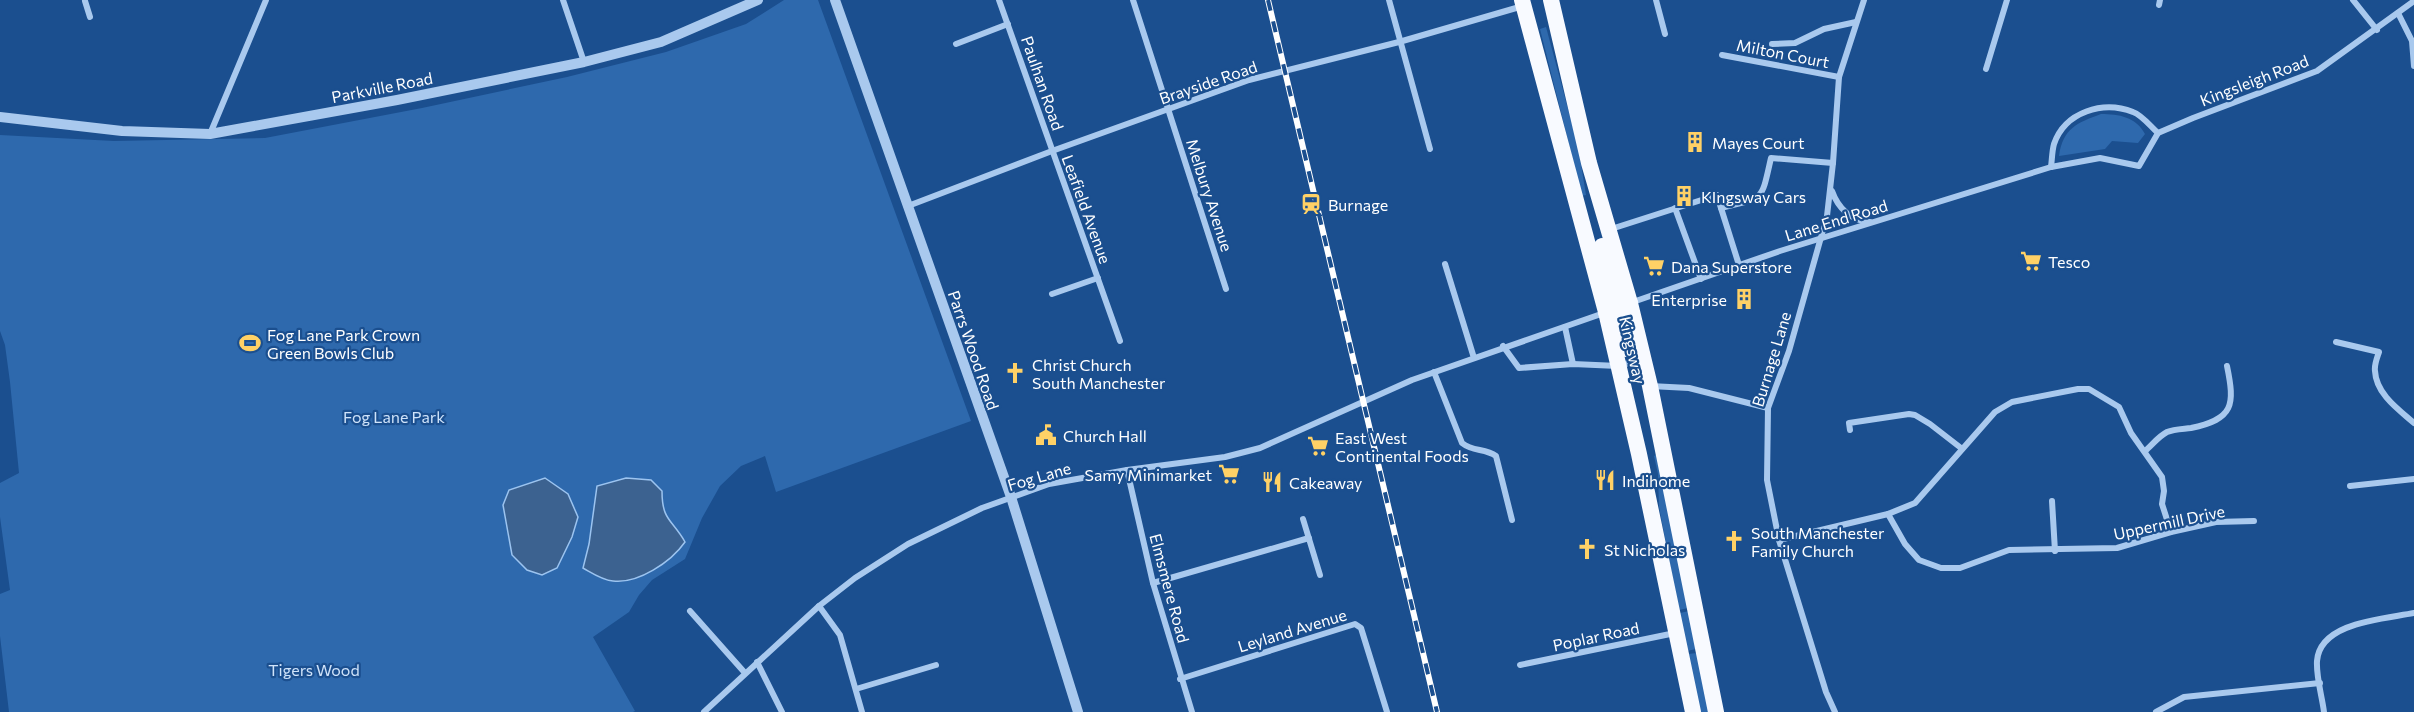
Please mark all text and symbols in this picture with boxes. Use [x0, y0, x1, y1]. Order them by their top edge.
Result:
street label: Paulhan Road [1018, 33, 1068, 133]
street label: Milton Court [1735, 35, 1831, 71]
street label: Kingsleigh Road [2197, 51, 2311, 109]
street label: Brayside Road [1156, 56, 1260, 108]
street label: Parkville Road [330, 68, 434, 106]
building icon: Mayes Court [1683, 130, 1707, 154]
place label: Mayes Court [1712, 133, 1805, 152]
street label: Melbury Avenue [1183, 136, 1237, 254]
street label: Leafield Avenue [1058, 152, 1116, 266]
building icon: KIngsway Cars [1672, 184, 1696, 208]
place label: KIngsway Cars [1701, 187, 1806, 206]
station icon: Burnage [1299, 192, 1323, 216]
place label: Burnage [1328, 195, 1388, 214]
street label: Lane End Road [1782, 195, 1890, 245]
supermarket icon: Tesco [2019, 249, 2043, 273]
place label: Tesco [2048, 252, 2090, 271]
supermarket icon: Dana Superstore [1642, 254, 1666, 278]
place label: Dana Superstore [1671, 257, 1792, 276]
building icon: Enterprise [1732, 287, 1756, 311]
street label: Parrs Wood Road [945, 288, 1003, 412]
place label: Enterprise [1651, 290, 1727, 309]
street label: Burnage Lane [1748, 309, 1794, 409]
street label: Kingsway [1616, 314, 1650, 386]
place label: Fog Lane Park Crown Green Bowls Club [267, 325, 420, 362]
sports icon: Fog Lane Park Crown Green Bowls Club [238, 331, 262, 355]
place label: Christ Church South Manchester [1032, 355, 1166, 392]
church icon: Christ Church South Manchester [1003, 361, 1027, 385]
park label: Fog Lane Park [343, 407, 445, 426]
public building icon: Church Hall [1034, 423, 1058, 447]
place label: Church Hall [1063, 426, 1147, 445]
place label: East West Continental Foods [1335, 428, 1469, 465]
supermarket icon: East West Continental Foods [1306, 434, 1330, 458]
street label: Fog Lane [1005, 458, 1073, 494]
supermarket icon: Samy Minimarket [1217, 462, 1241, 486]
place label: Samy Minimarket [1085, 465, 1212, 484]
restaurant icon: Indihome [1593, 468, 1617, 492]
restaurant icon: Cakeaway [1260, 470, 1284, 494]
place label: Indihome [1622, 471, 1690, 490]
place label: Cakeaway [1289, 473, 1362, 492]
street label: Uppermill Drive [2112, 501, 2226, 543]
place label: South Manchester Family Church [1751, 523, 1885, 560]
church icon: South Manchester Family Church [1722, 529, 1746, 553]
street label: Elmsmere Road [1146, 531, 1194, 645]
church icon: St Nicholas [1575, 537, 1599, 561]
place label: St Nicholas [1604, 540, 1685, 559]
street label: Leyland Avenue [1235, 604, 1349, 656]
street label: Poplar Road [1551, 618, 1641, 654]
park label: Tigers Wood [268, 660, 360, 679]

